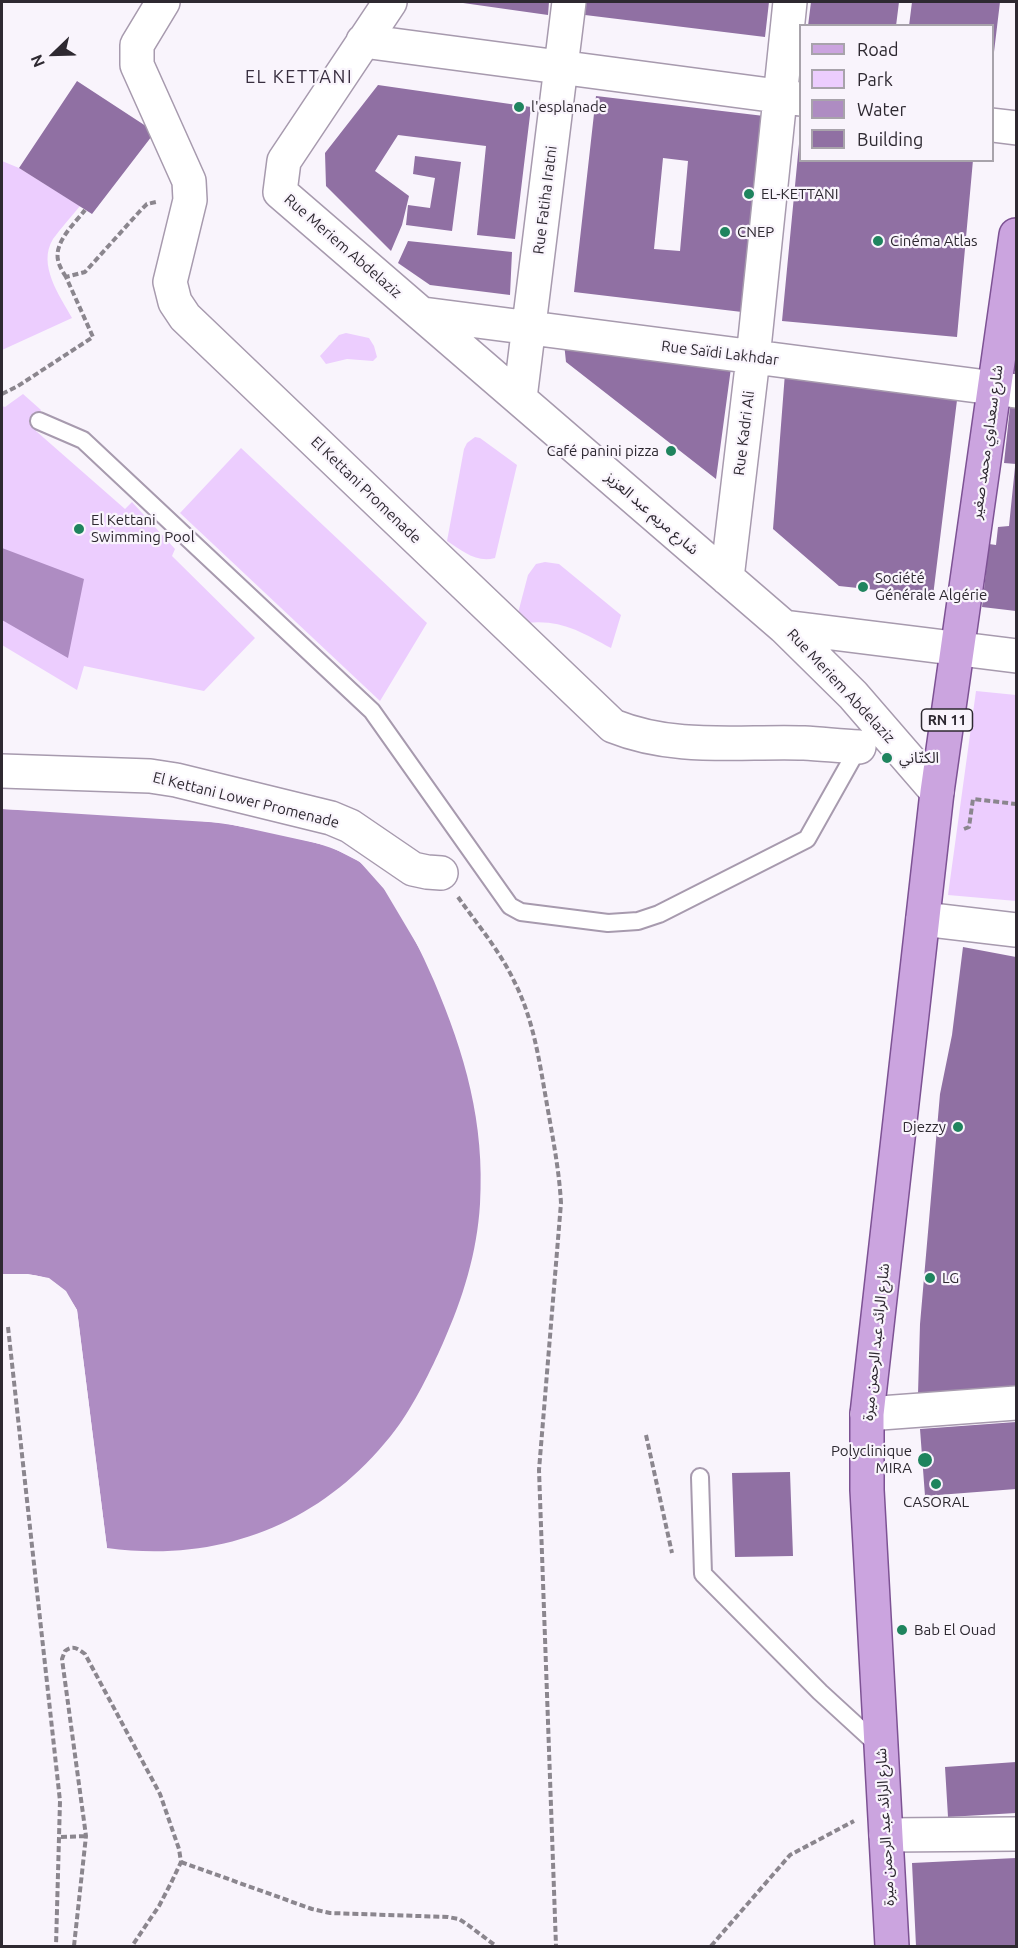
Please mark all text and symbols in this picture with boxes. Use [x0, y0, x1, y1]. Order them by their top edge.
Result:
north arrow [24, 24, 84, 84]
legend [799, 24, 994, 162]
text: Road [857, 39, 899, 59]
text: N [27, 52, 48, 70]
district label: EL KETTANI [245, 66, 353, 88]
text: Park [857, 69, 893, 89]
place label: l'esplanade [531, 98, 607, 116]
text: Water [857, 99, 906, 119]
marker: l'esplanade [512, 100, 526, 114]
text: Building [857, 129, 923, 149]
street label: Rue Fatiha Iratni [529, 145, 561, 255]
place label: EL-KETTANI [761, 185, 839, 203]
marker: EL-KETTANI [742, 187, 756, 201]
street label: Rue Meriem Abdelaziz [281, 190, 405, 302]
place label: CNEP [737, 223, 774, 241]
marker: CNEP [718, 225, 732, 239]
place label: Cinéma Atlas [890, 232, 978, 250]
marker: Cinéma Atlas [871, 234, 885, 248]
street label: Rue Saïdi Lakhdar [660, 337, 780, 369]
street label: شارع سعداوي محمد صغير [967, 364, 1007, 520]
street label: Rue Kadri Ali [730, 390, 758, 476]
street label: El Kettani Promenade [307, 433, 425, 547]
place label: Café panini pizza [546, 442, 659, 460]
marker: Café panini pizza [664, 444, 678, 458]
street label: شارع مريم عبد العزيز [602, 468, 702, 558]
place label: El Kettani Swimming Pool [91, 511, 195, 546]
marker: El Kettani Swimming Pool [72, 522, 86, 536]
place label: Société Générale Algérie [875, 569, 987, 604]
marker: Société Générale Algérie [856, 580, 870, 594]
street label: Rue Meriem Abdelaziz [783, 625, 899, 747]
road number: RN 11 [922, 709, 972, 731]
place label: الكتّاني [899, 749, 939, 767]
marker: الكتّاني [880, 751, 894, 765]
street label: El Kettani Lower Promenade [151, 768, 341, 832]
place label: Djezzy [902, 1118, 946, 1136]
marker: Djezzy [951, 1120, 965, 1134]
street label: شارع الرائد عبد الرحمن ميرة [859, 1262, 893, 1422]
place label: LG [942, 1269, 959, 1287]
marker: LG [923, 1271, 937, 1285]
place label: Polyclinique MIRA [831, 1442, 912, 1477]
marker: Polyclinique MIRA [916, 1451, 934, 1469]
marker: CASORAL [929, 1477, 943, 1491]
place label: CASORAL [903, 1493, 969, 1511]
place label: Bab El Ouad [914, 1621, 996, 1639]
marker: Bab El Ouad [895, 1623, 909, 1637]
street label: شارع الرائد عبد الرحمن ميرة [872, 1747, 898, 1907]

